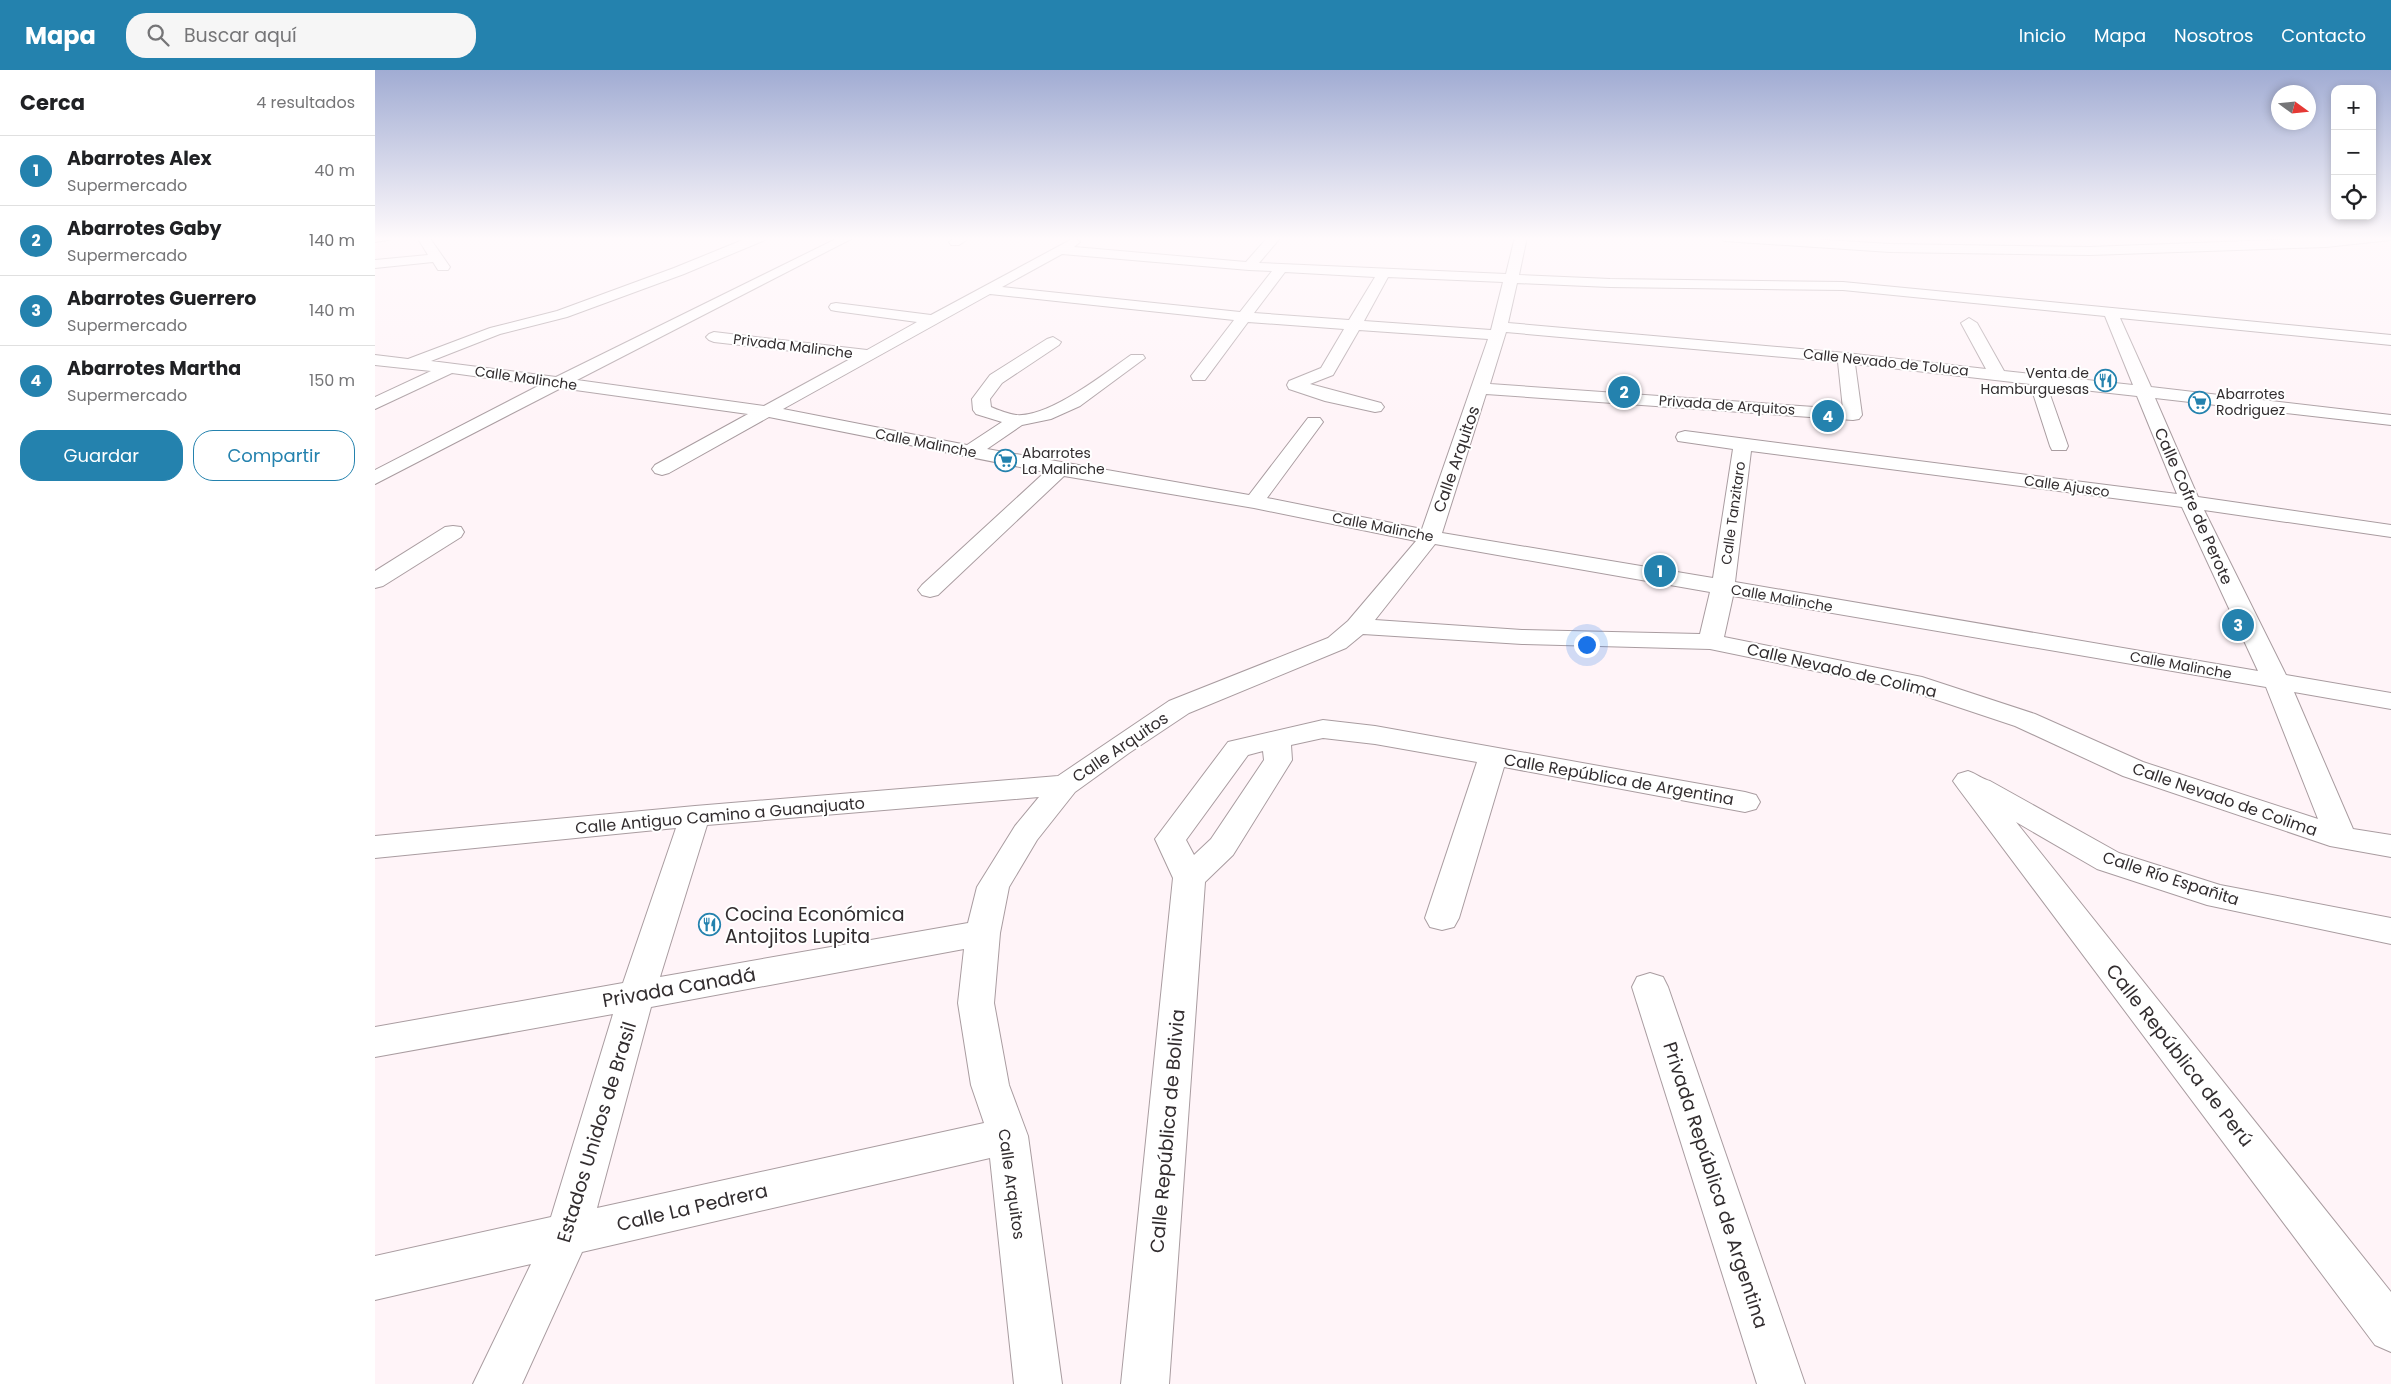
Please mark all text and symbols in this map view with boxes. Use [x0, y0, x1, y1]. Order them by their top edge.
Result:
search box [126, 13, 476, 58]
text: Mapa [25, 19, 96, 52]
icon: search [144, 21, 172, 49]
text: Buscar aquí [184, 22, 297, 49]
text: Inicio [2019, 23, 2066, 48]
text: Mapa [2094, 23, 2146, 48]
text: Nosotros [2174, 23, 2253, 48]
text: Contacto [2281, 23, 2366, 48]
north arrow [2271, 85, 2316, 130]
map controls [2331, 85, 2376, 220]
button: + [2331, 85, 2376, 130]
text: Cerca [20, 88, 85, 117]
text: 4 resultados [256, 91, 355, 114]
button: − [2331, 130, 2376, 175]
text: Abarrotes Alex [67, 145, 212, 172]
text: 1 [33, 159, 39, 182]
text: 40 m [314, 159, 355, 182]
text: Supermercado [67, 174, 187, 197]
button: locate [2331, 175, 2376, 220]
text: Abarrotes Gaby [67, 215, 222, 242]
text: 2 [31, 229, 41, 252]
text: 140 m [309, 229, 355, 252]
text: Supermercado [67, 244, 187, 267]
text: Abarrotes Guerrero [67, 285, 256, 312]
text: 3 [31, 299, 41, 322]
text: 140 m [309, 299, 355, 322]
text: Supermercado [67, 314, 187, 337]
street label: Privada Malinche [732, 329, 854, 363]
street label: Calle Nevado de Toluca [1802, 343, 1970, 381]
text: Abarrotes Martha [67, 355, 241, 382]
street label: Calle Malinche [474, 361, 579, 395]
place label: Venta de Hamburguesas [1981, 363, 2089, 399]
text: 4 [31, 369, 41, 392]
text: 150 m [309, 369, 355, 392]
restaurant icon: Venta de Hamburguesas [2093, 369, 2117, 393]
pin: 2 [1608, 373, 1640, 411]
text: Supermercado [67, 384, 187, 407]
place label: Abarrotes Rodriguez [2216, 384, 2285, 420]
street label: Privada de Arquitos [1658, 390, 1796, 420]
supermarket icon: Abarrotes Rodriguez [2188, 390, 2212, 414]
pin: 4 [1812, 397, 1844, 435]
street label: Calle Arquitos [1427, 403, 1485, 516]
street label: Calle Malinche [873, 423, 979, 463]
street label: Calle Cofre de Perote [2149, 424, 2239, 588]
button: Guardar [20, 430, 183, 481]
button: Compartir [193, 430, 355, 481]
place label: Abarrotes La Malinche [1022, 443, 1105, 479]
supermarket icon: Abarrotes La Malinche [994, 449, 1018, 473]
street label: Calle Tanzitaro [1716, 460, 1750, 566]
street label: Calle Ajusco [2023, 470, 2111, 502]
street label: Calle Malinche [1330, 507, 1436, 547]
pin: 1 [1644, 552, 1676, 590]
street label: Calle Malinche [1729, 579, 1835, 617]
pin: 3 [2222, 606, 2254, 644]
your location [1574, 632, 1600, 658]
street label: Calle Nevado de Colima [1745, 637, 1939, 704]
street label: Calle Malinche [2128, 646, 2234, 684]
street label: Calle Arquitos [1068, 707, 1173, 788]
street label: Calle República de Argentina [1502, 748, 1736, 811]
street label: Calle Nevado de Colima [2129, 757, 2320, 842]
street label: Calle Antiguo Camino a Guanajuato [574, 791, 866, 840]
street label: Calle Río Españita [2100, 846, 2242, 911]
place label: Cocina Económica Antojitos Lupita [725, 901, 905, 950]
restaurant icon: Cocina Económica Antojitos Lupita [697, 913, 721, 937]
street label: Calle República de Perú [2100, 958, 2260, 1152]
street label: Privada Canadá [600, 961, 758, 1014]
street label: Calle República de Bolivia [1143, 1008, 1192, 1254]
street label: Estados Unidos de Brasil [550, 1018, 643, 1246]
street label: Privada República de Argentina [1656, 1038, 1775, 1332]
street label: Calle Arquitos [992, 1127, 1031, 1241]
street label: Calle La Pedrera [614, 1177, 770, 1238]

